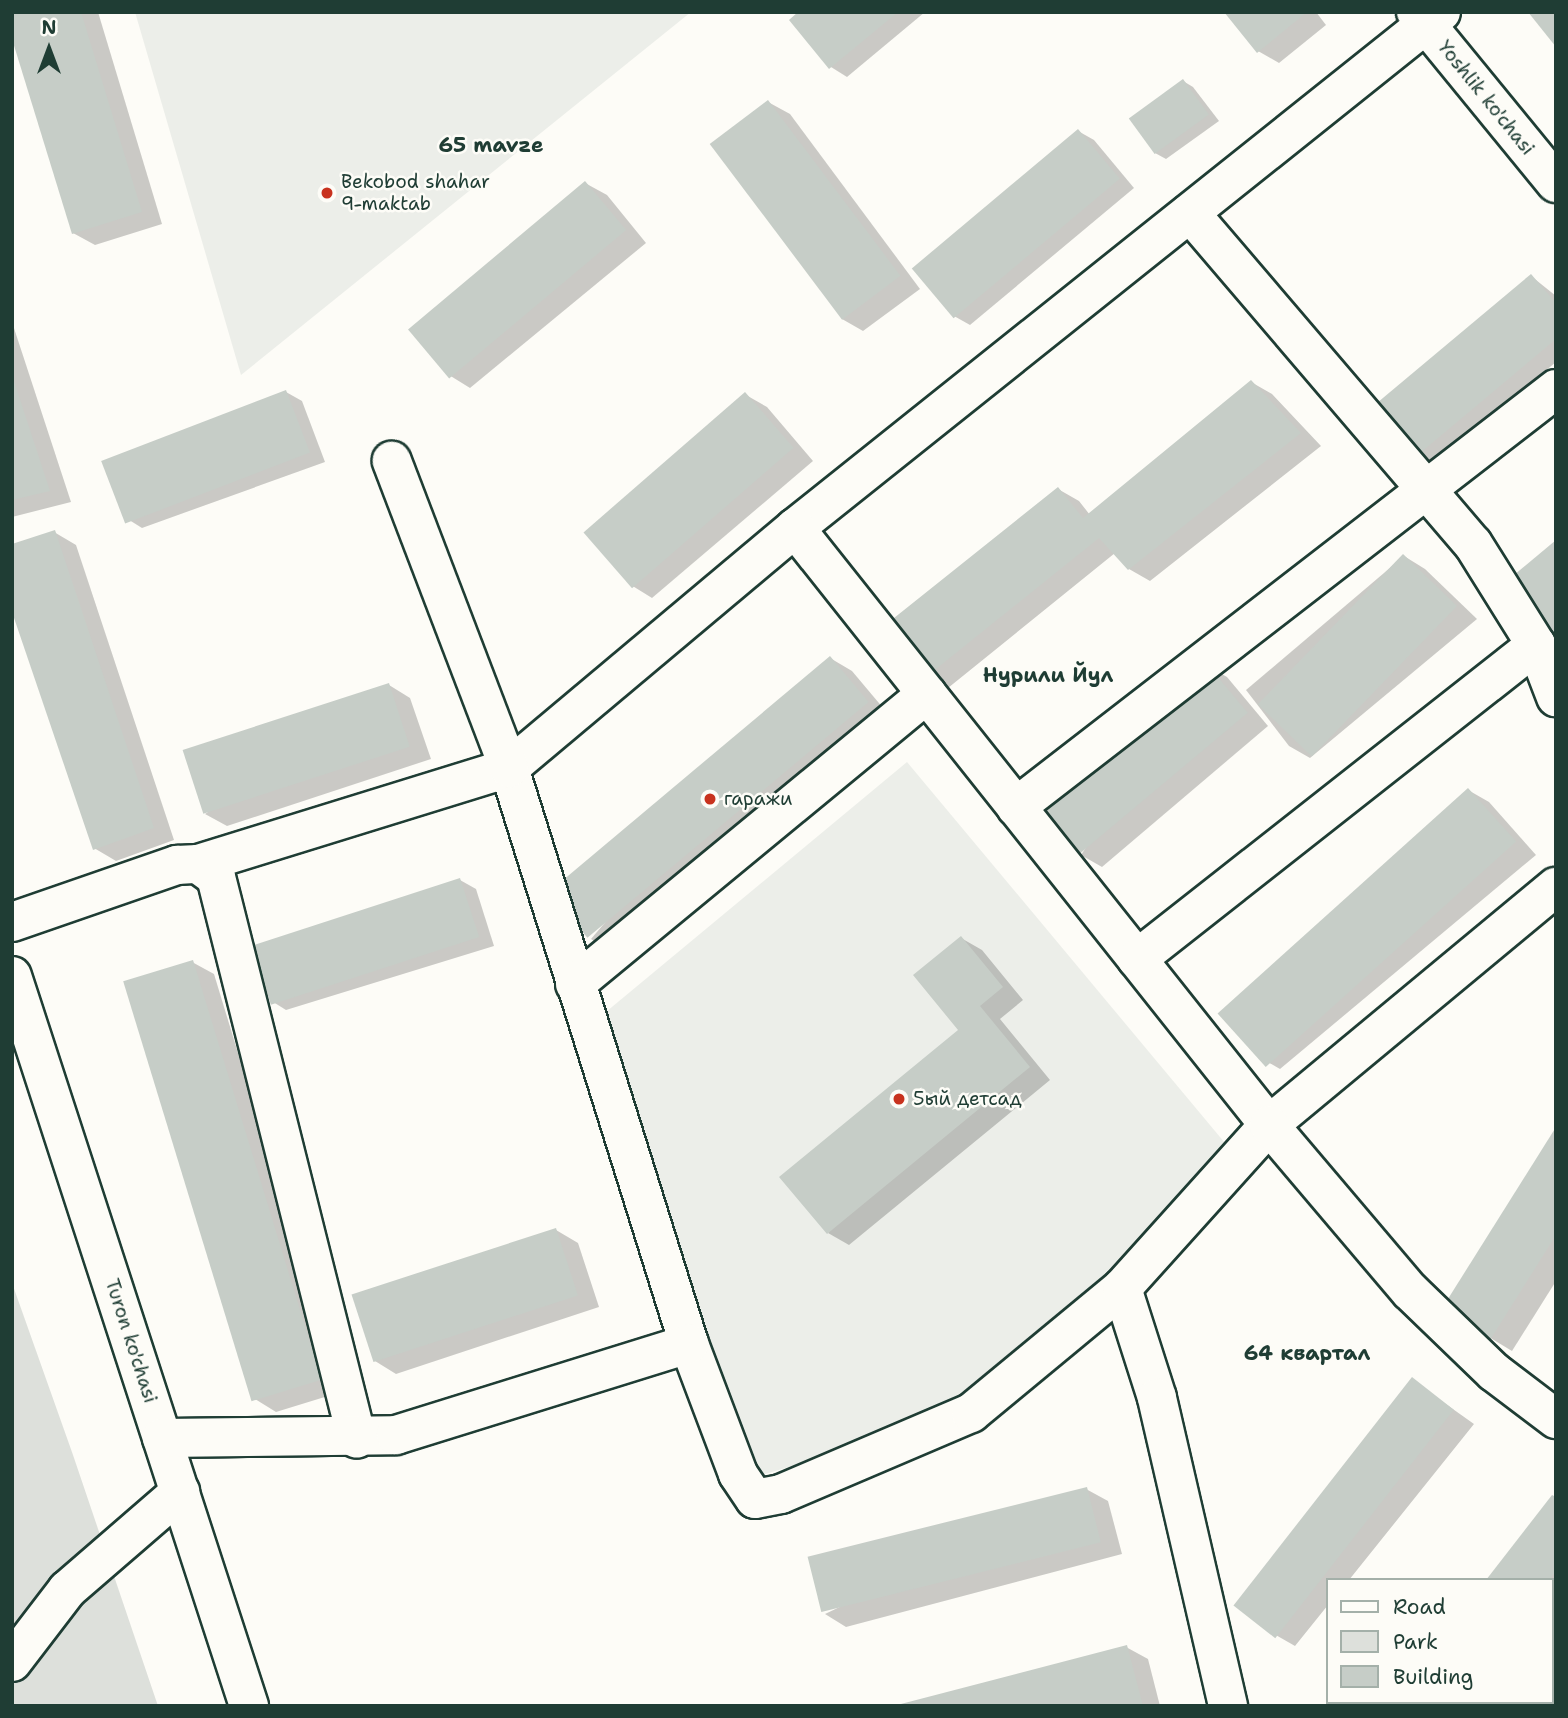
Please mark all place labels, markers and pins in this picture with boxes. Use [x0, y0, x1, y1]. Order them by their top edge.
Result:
place label: Bekobod shahar 9-maktab [341, 171, 490, 215]
marker: Bekobod shahar 9-maktab [319, 185, 335, 201]
place label: гаражи [724, 788, 792, 810]
marker: гаражи [702, 791, 718, 807]
place label: 5ый детсад [913, 1088, 1022, 1110]
marker: 5ый детсад [891, 1091, 907, 1107]

